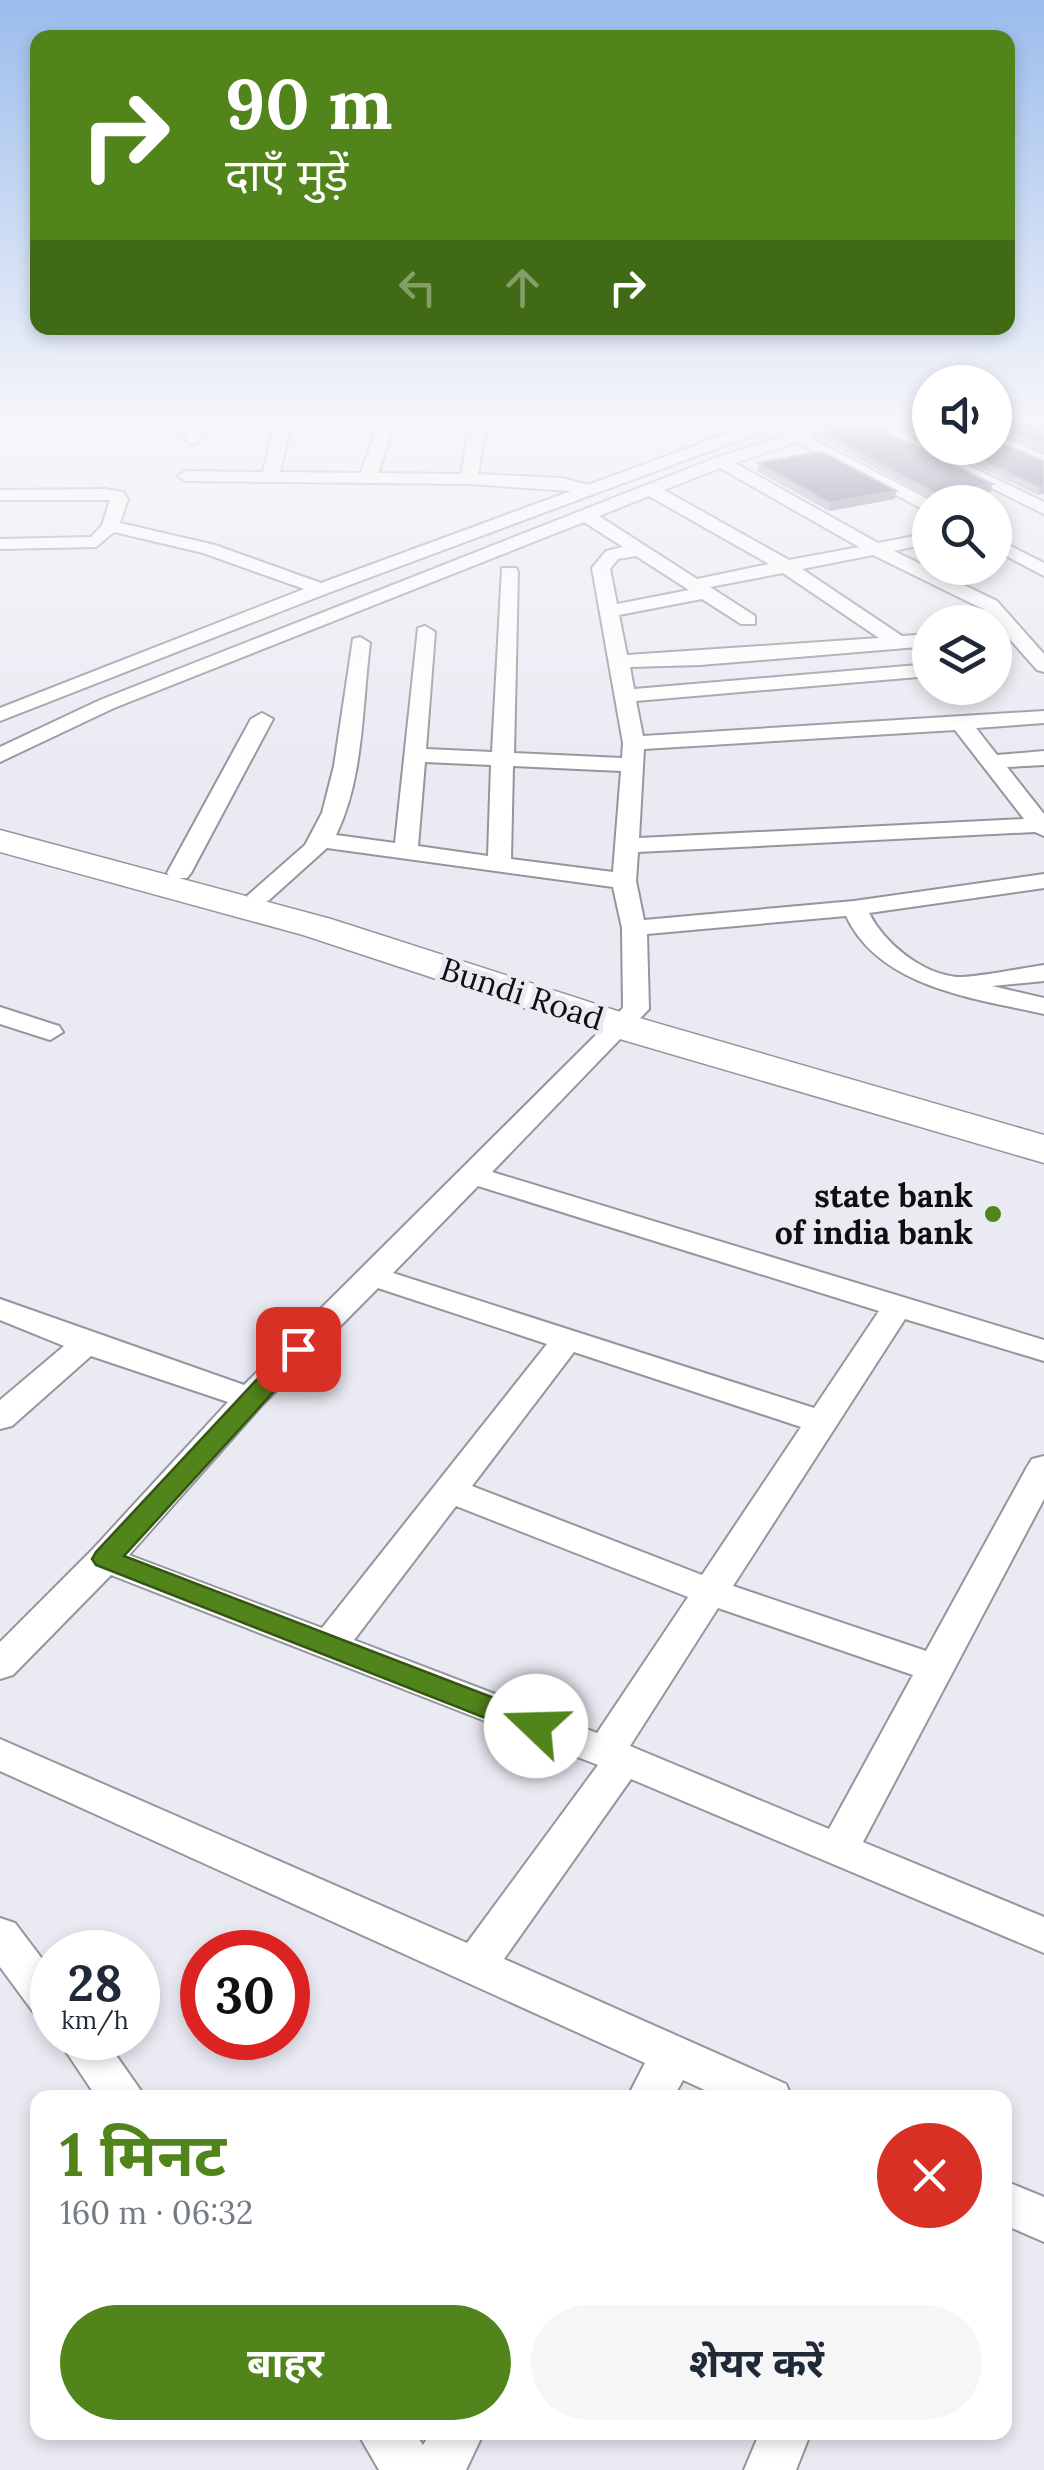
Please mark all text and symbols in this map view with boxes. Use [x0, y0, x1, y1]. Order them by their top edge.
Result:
text: 90 m [225, 59, 393, 148]
icon: right [60, 70, 190, 200]
text: दाएँ मुड़ें [225, 146, 348, 203]
icon: left [390, 260, 445, 315]
icon: ahead [495, 260, 550, 315]
icon: right [600, 260, 655, 315]
map controls [912, 365, 1012, 705]
button: sound [912, 365, 1012, 465]
button: search [912, 485, 1012, 585]
button: layers [912, 605, 1012, 705]
street label: Bundi Road [435, 948, 609, 1039]
place label: state bank of india bank [775, 1175, 973, 1253]
marker: state bank of india bank [982, 1203, 1004, 1225]
pin [256, 1307, 341, 1392]
icon: arrive [271, 1322, 326, 1377]
position arrow [484, 1674, 588, 1778]
speed limit sign: 30 [180, 1930, 310, 2060]
text: 28 [67, 1951, 123, 2015]
text: km/h [61, 2004, 129, 2036]
text: 1 मिनट [60, 2116, 226, 2192]
button: close [877, 2123, 982, 2228]
text: 160 m · 06:32 [60, 2192, 253, 2233]
button: बाहर [60, 2305, 511, 2420]
button: शेयर करें [531, 2305, 982, 2420]

